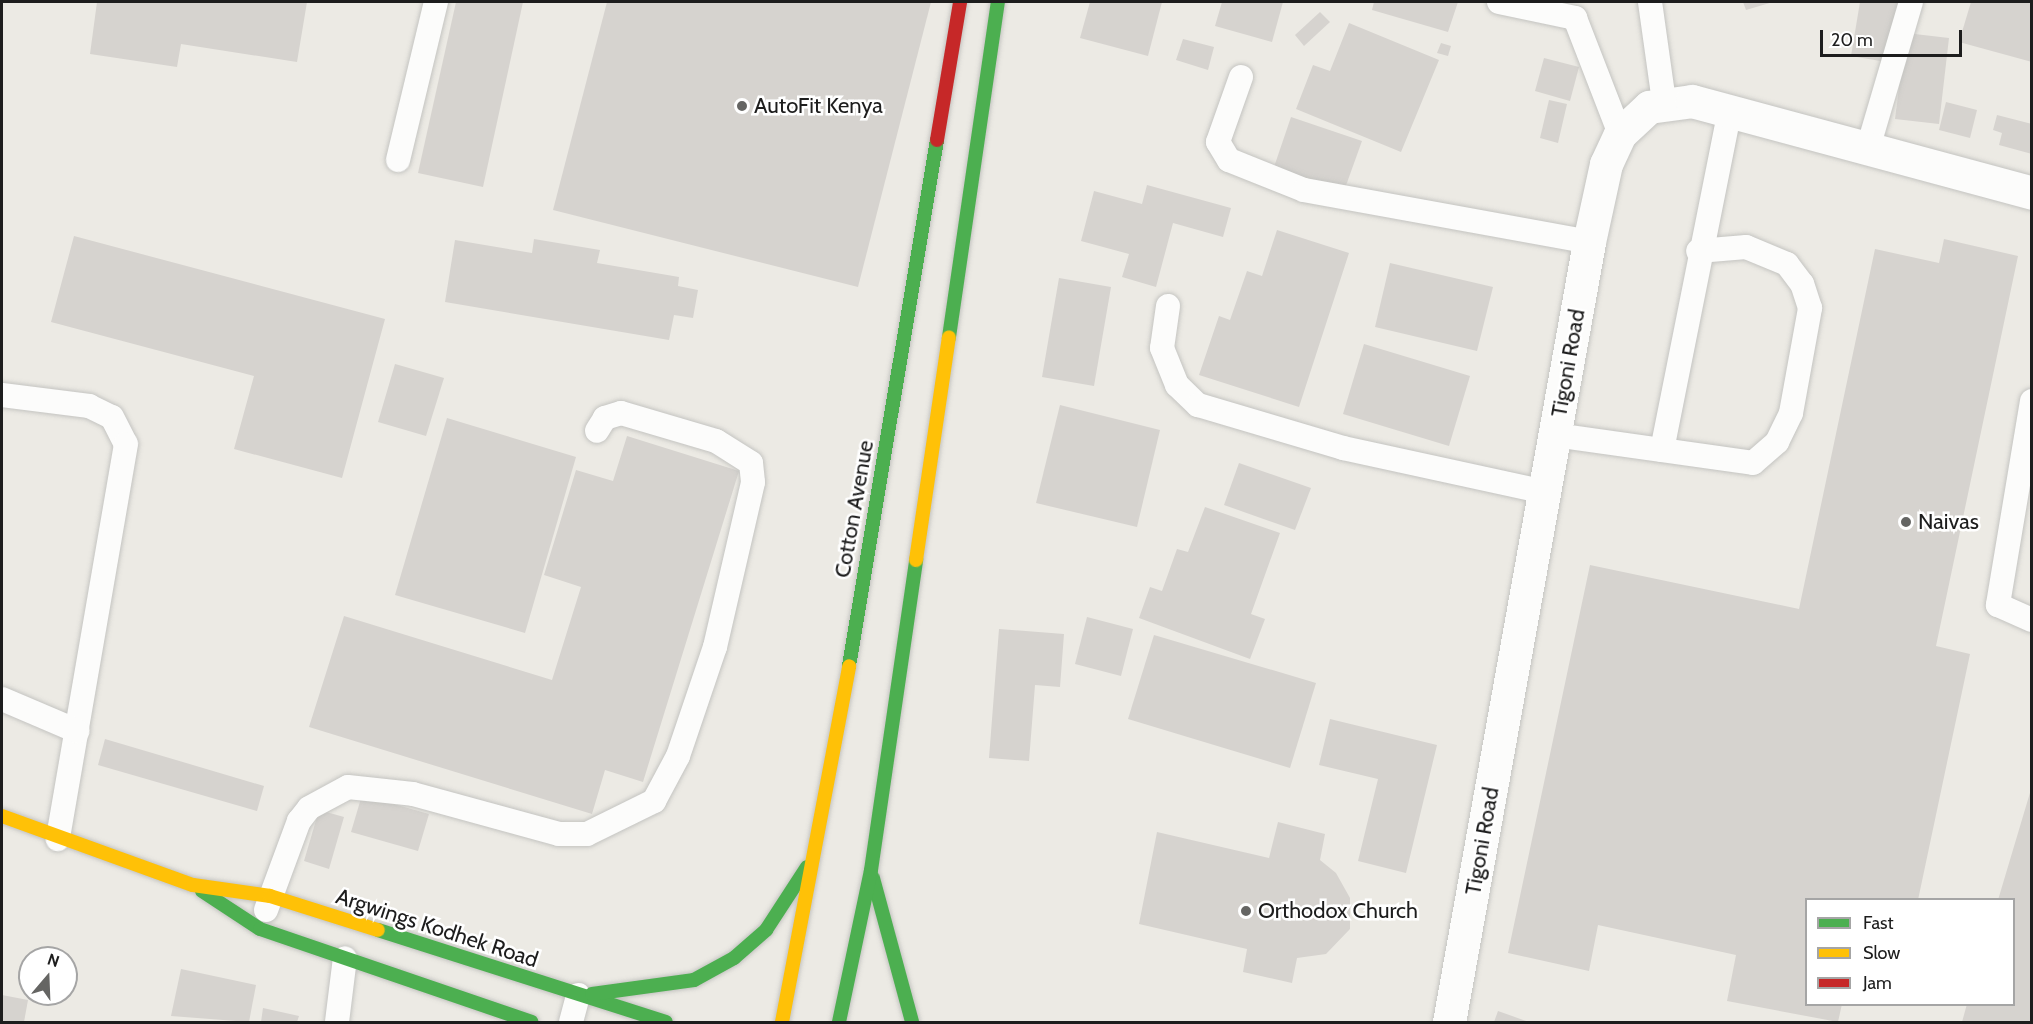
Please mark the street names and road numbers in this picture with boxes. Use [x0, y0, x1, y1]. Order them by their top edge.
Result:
street label: Tigoni Road [1546, 307, 1590, 419]
street label: Cotton Avenue [829, 438, 879, 580]
street label: Tigoni Road [1460, 785, 1504, 897]
street label: Argwings Kodhek Road [333, 883, 541, 973]

